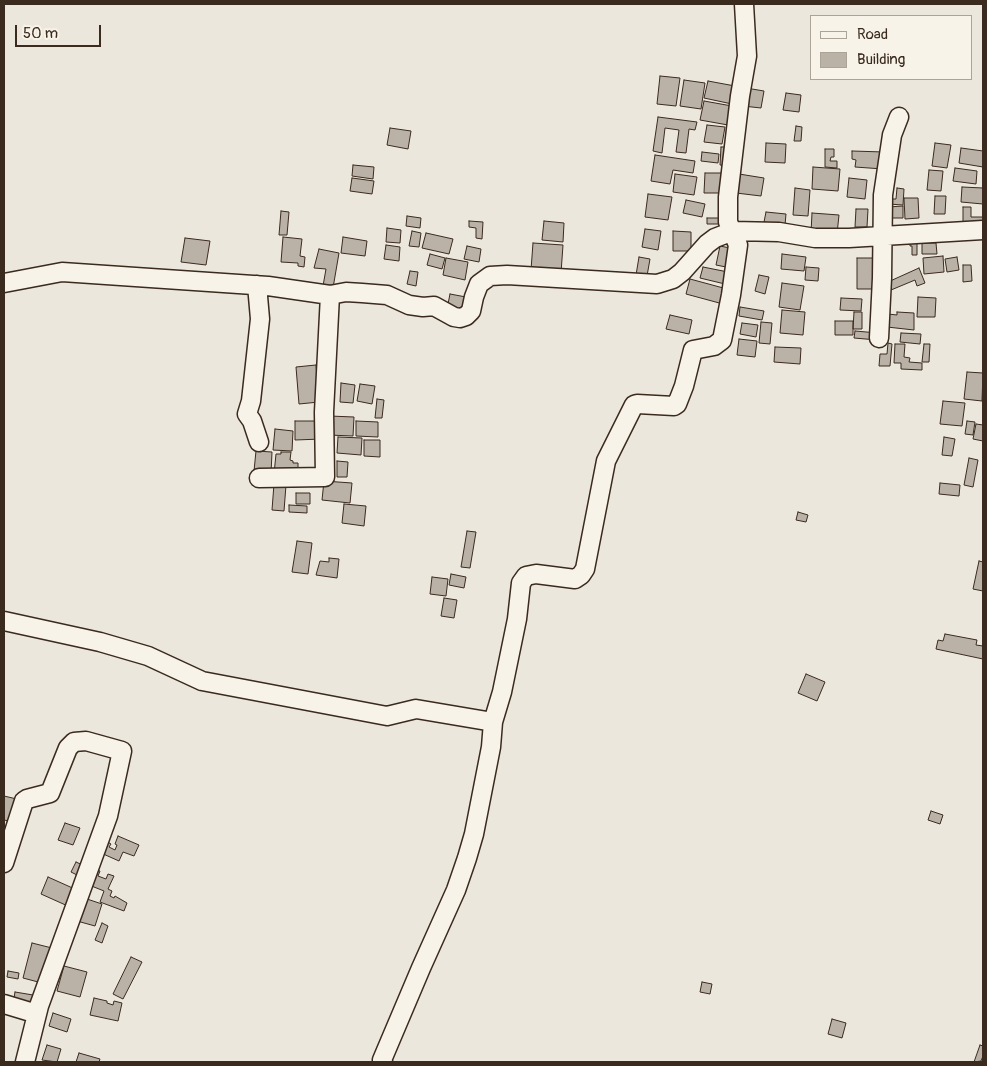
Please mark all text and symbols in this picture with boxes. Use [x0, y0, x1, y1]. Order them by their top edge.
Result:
scale bar [18, 15, 104, 47]
legend [810, 15, 972, 80]
text: 50 m [23, 24, 58, 43]
text: Road [857, 25, 888, 44]
text: Building [857, 50, 905, 69]

